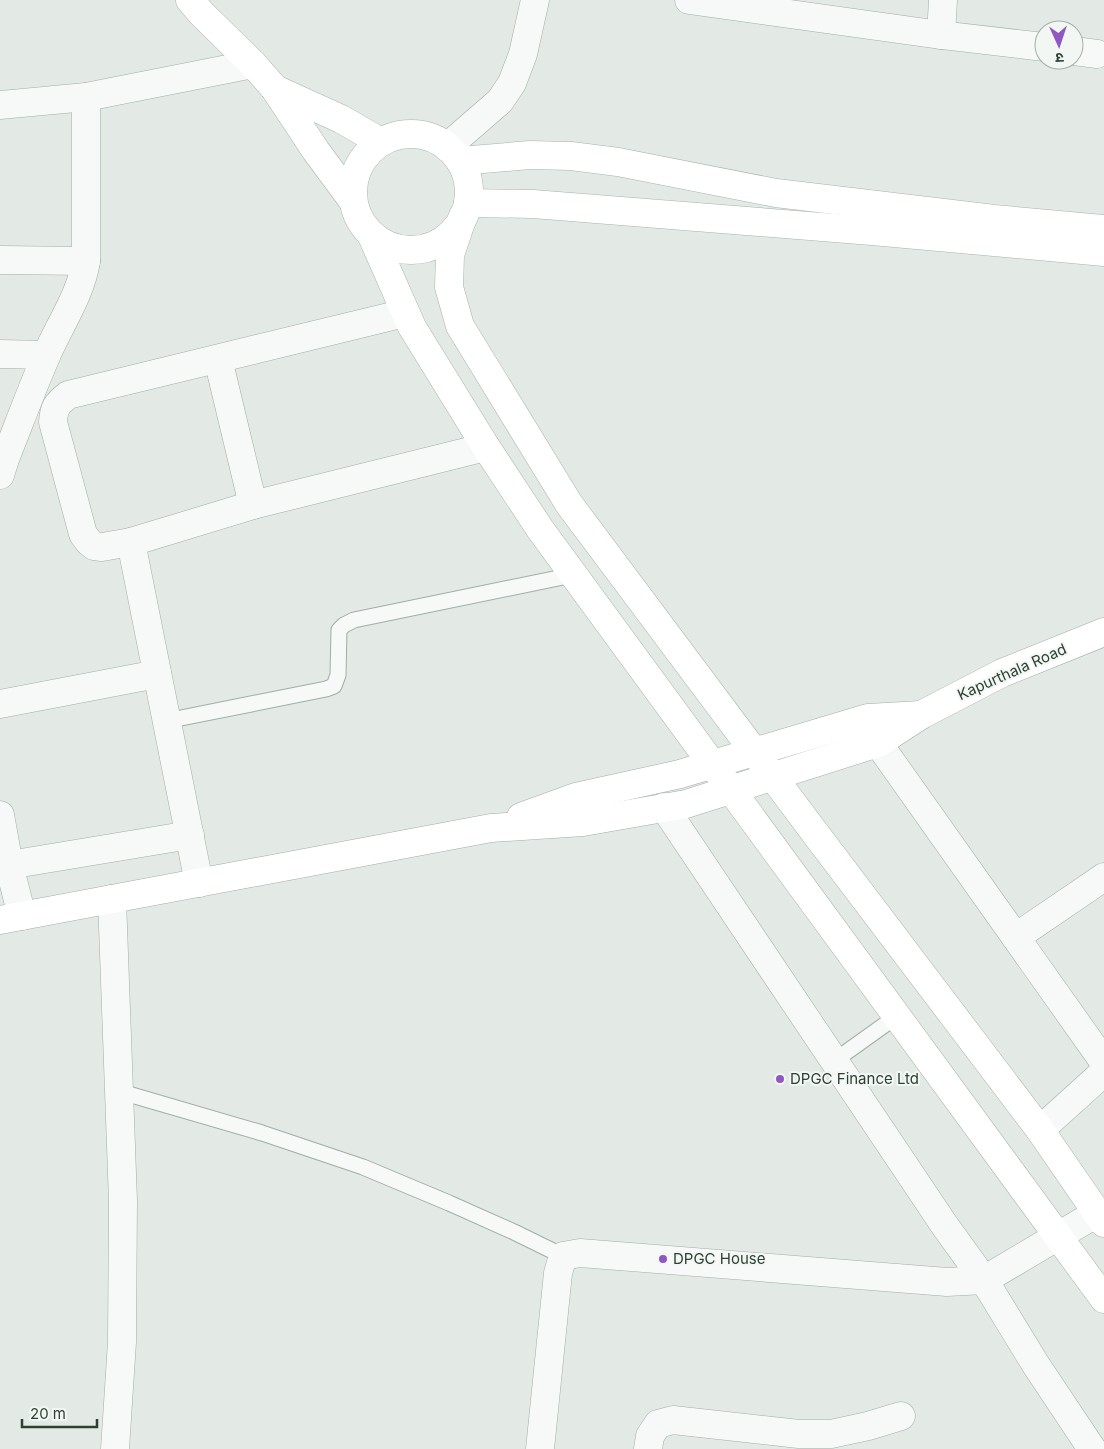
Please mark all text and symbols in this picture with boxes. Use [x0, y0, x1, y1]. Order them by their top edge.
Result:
north arrow [1034, 20, 1084, 70]
text: उ [1054, 50, 1064, 67]
street label: Kapurthala Road [954, 639, 1069, 704]
place label: DPGC Finance Ltd [790, 1069, 919, 1088]
marker: DPGC Finance Ltd [774, 1073, 786, 1085]
place label: DPGC House [673, 1249, 765, 1268]
marker: DPGC House [657, 1253, 669, 1265]
scale bar [22, 1396, 98, 1428]
text: 20 m [30, 1404, 66, 1423]

